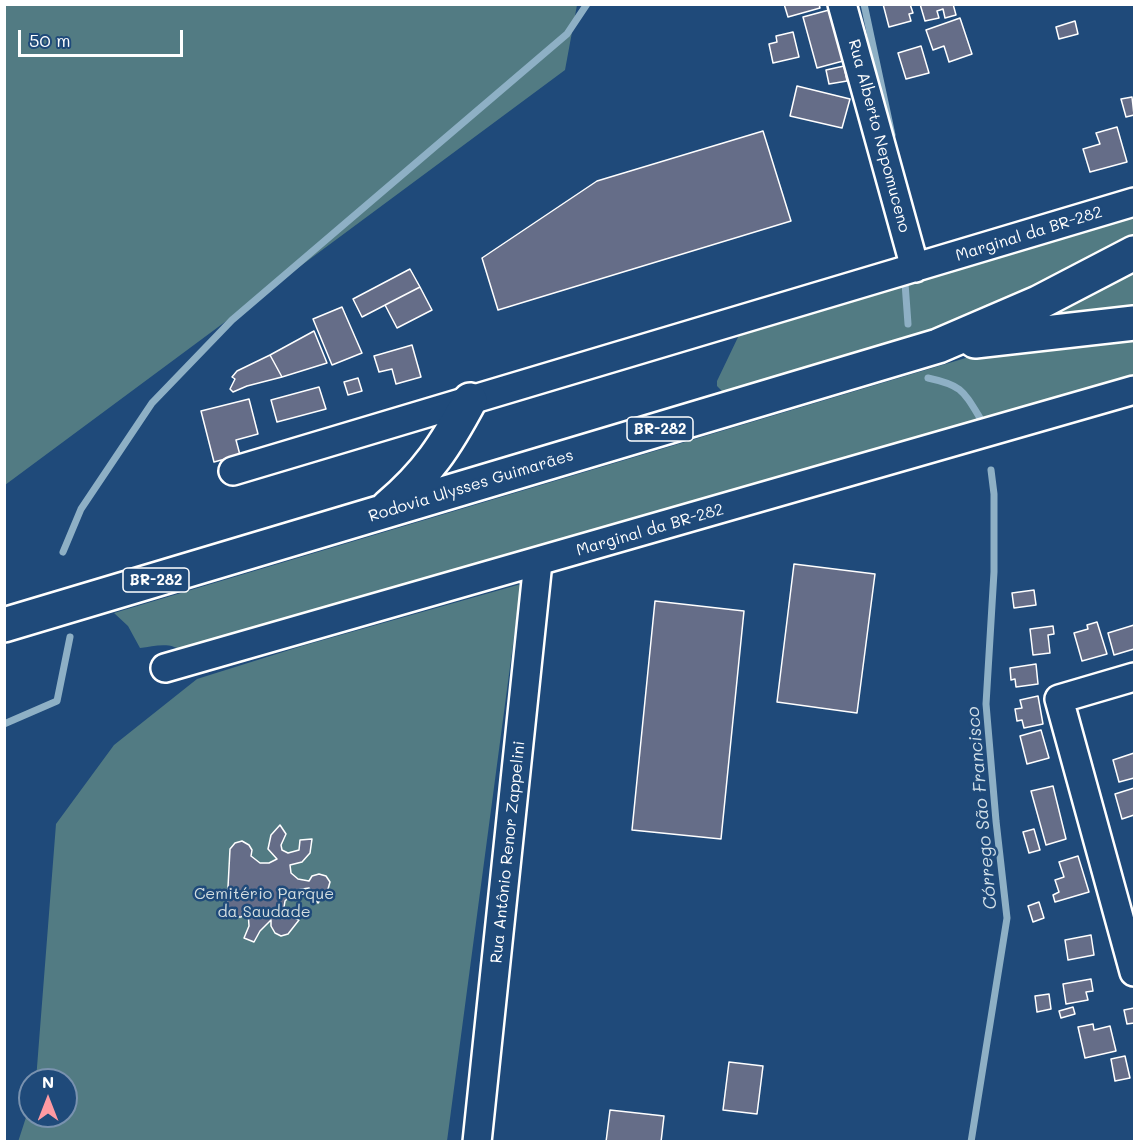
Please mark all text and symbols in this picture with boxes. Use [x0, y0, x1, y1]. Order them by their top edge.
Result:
scale bar [21, 18, 186, 56]
text: 50 m [29, 28, 71, 52]
street label: Rua Alberto Nepomuceno [844, 37, 914, 235]
street label: Marginal da BR-282 [953, 203, 1105, 265]
road number: BR-282 [627, 417, 693, 441]
street label: Rodovia Ulysses Guimarães [366, 446, 576, 526]
street label: Marginal da BR-282 [574, 500, 726, 560]
road number: BR-282 [123, 568, 189, 592]
water label: Córrego São Francisco [962, 706, 1002, 910]
street label: Rua Antônio Renor Zappelini [487, 740, 529, 964]
park label: Cemitério Parque da Saudade [194, 884, 334, 922]
north arrow [18, 1068, 78, 1128]
text: N [42, 1071, 54, 1092]

